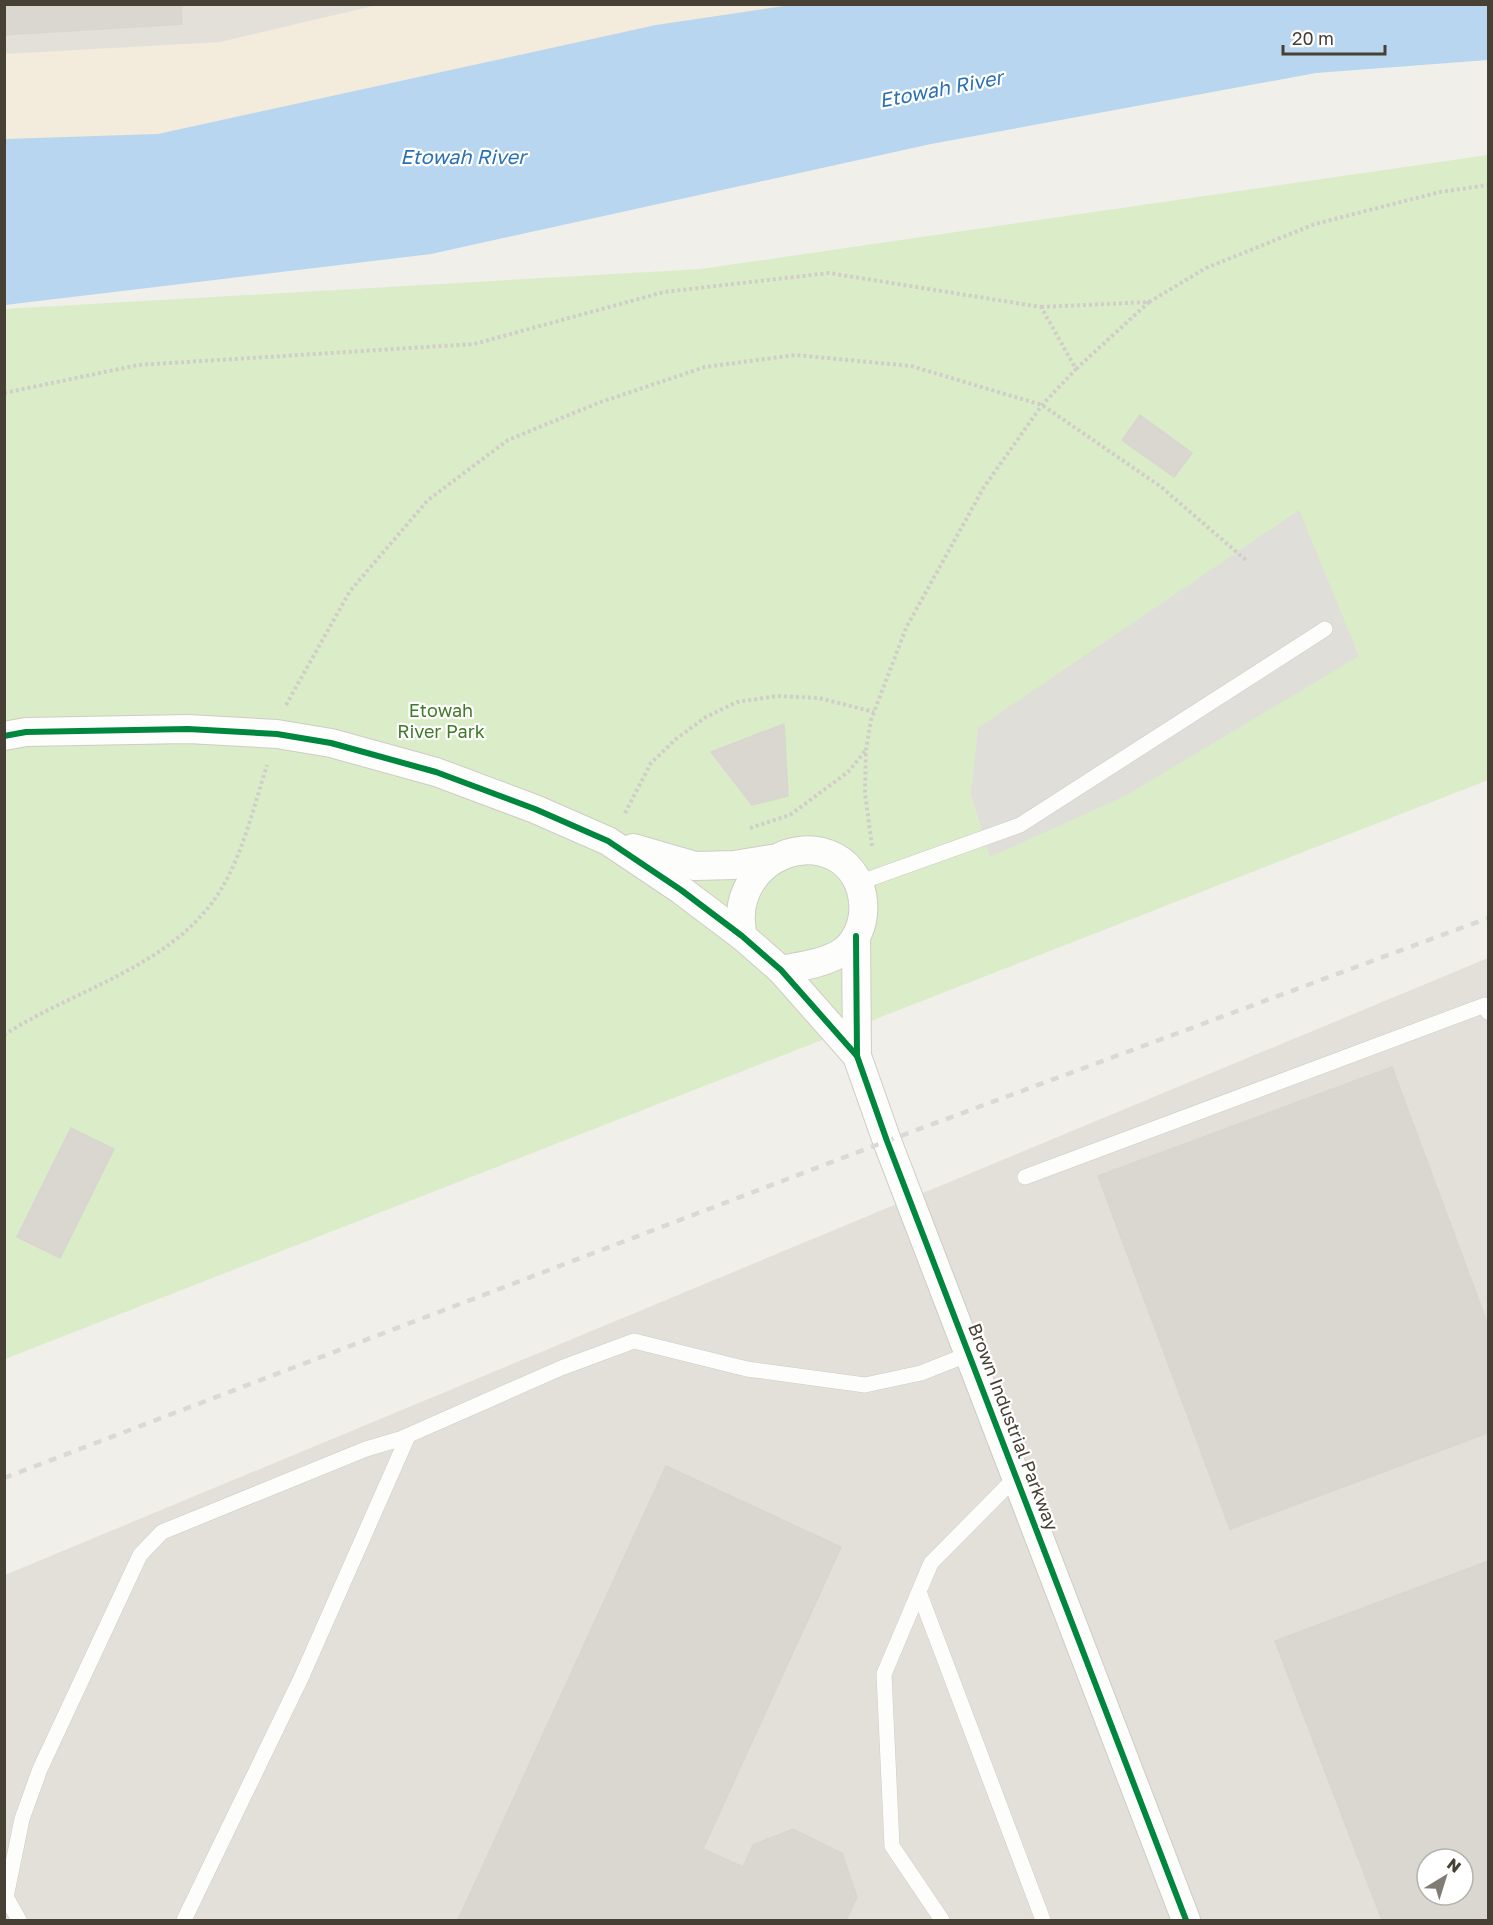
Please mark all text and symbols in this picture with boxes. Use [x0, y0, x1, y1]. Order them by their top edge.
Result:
scale bar [1283, 18, 1385, 56]
text: 20 m [1292, 27, 1334, 49]
water label: Etowah River [877, 64, 1008, 112]
water label: Etowah River [400, 144, 529, 168]
park label: Etowah River Park [397, 699, 485, 742]
street label: Brown Industrial Parkway [964, 1320, 1064, 1534]
north arrow [1415, 1847, 1475, 1907]
text: N [1443, 1854, 1465, 1877]

